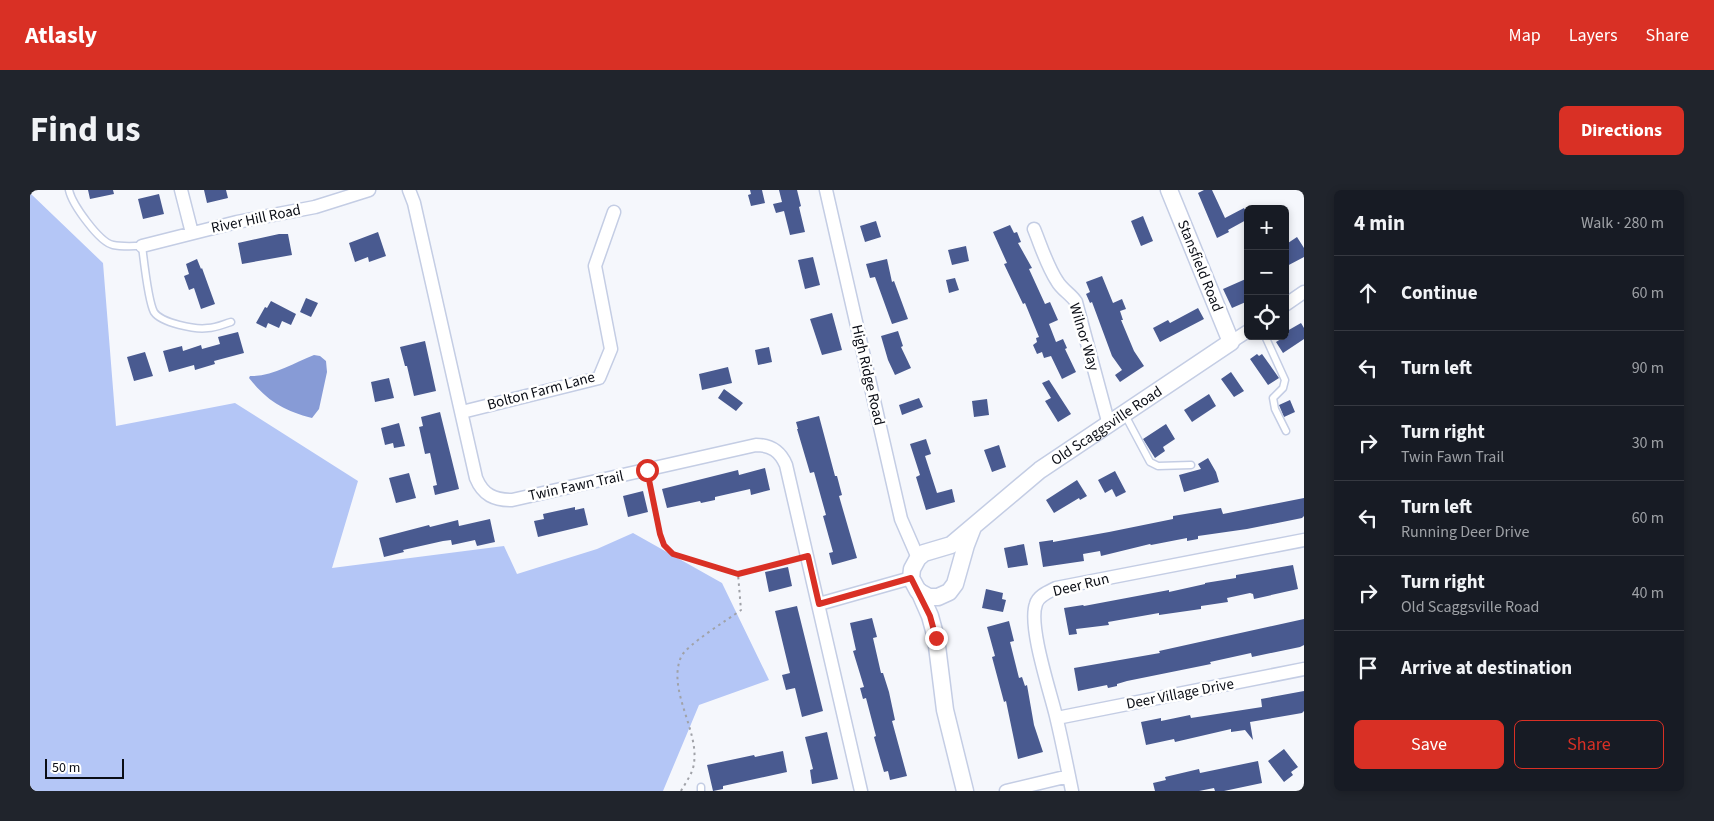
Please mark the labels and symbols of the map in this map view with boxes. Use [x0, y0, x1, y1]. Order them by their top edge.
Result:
street label: River Hill Road [209, 199, 303, 239]
street label: Stansfield Road [1172, 217, 1228, 315]
street label: Wilnor Way [1064, 300, 1104, 374]
street label: High Ridge Road [846, 323, 890, 427]
street label: Bolton Farm Lane [485, 367, 597, 415]
street label: Old Scaggsville Road [1047, 381, 1166, 470]
route start [636, 459, 659, 482]
street label: Twin Fawn Trail [526, 466, 626, 506]
street label: Deer Run [1051, 568, 1111, 602]
route end [925, 627, 948, 650]
street label: Deer Village Drive [1124, 673, 1236, 715]
scale bar [45, 756, 124, 779]

